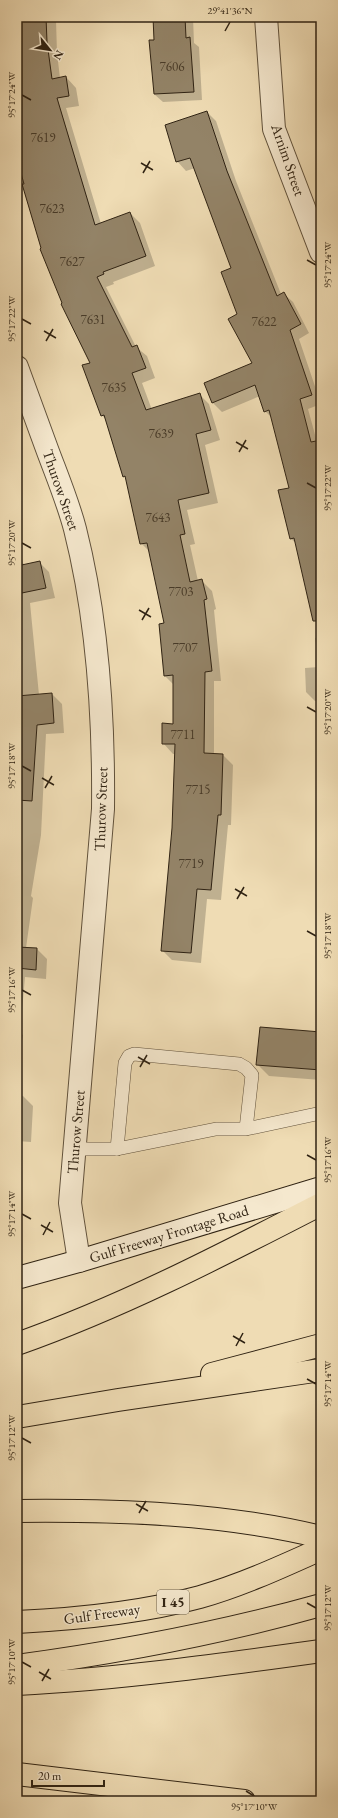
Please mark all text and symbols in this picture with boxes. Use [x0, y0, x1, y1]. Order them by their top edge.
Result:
text: 29°41'36"N [208, 4, 253, 17]
north arrow [30, 30, 70, 70]
text: N [50, 48, 67, 62]
house number: 7606 [160, 58, 184, 75]
text: 95°17'24"W [5, 71, 18, 118]
street label: Arnim Street [267, 121, 310, 198]
house number: 7619 [31, 129, 56, 146]
house number: 7623 [40, 200, 64, 217]
text: 95°17'24"W [321, 241, 334, 288]
house number: 7627 [60, 253, 85, 270]
text: 95°17'22"W [5, 295, 18, 342]
house number: 7631 [81, 311, 105, 328]
house number: 7622 [252, 313, 277, 330]
house number: 7635 [102, 379, 126, 396]
house number: 7639 [149, 425, 174, 442]
street label: Thurow Street [39, 447, 84, 533]
text: 95°17'22"W [321, 464, 334, 511]
house number: 7643 [146, 509, 170, 526]
text: 95°17'20"W [5, 519, 18, 566]
house number: 7703 [169, 583, 193, 600]
house number: 7707 [173, 639, 198, 656]
text: 95°17'20"W [321, 688, 334, 735]
house number: 7711 [171, 726, 195, 743]
text: 95°17'18"W [5, 742, 18, 789]
street label: Thurow Street [90, 766, 111, 851]
house number: 7715 [186, 781, 210, 798]
house number: 7719 [179, 855, 204, 872]
text: 95°17'18"W [321, 912, 334, 959]
text: 95°17'16"W [5, 966, 18, 1013]
street label: Thurow Street [62, 1089, 89, 1175]
text: 95°17'16"W [321, 1136, 334, 1183]
text: 95°17'14"W [5, 1190, 18, 1237]
street label: Gulf Freeway Frontage Road [87, 1200, 251, 1267]
text: 95°17'14"W [321, 1360, 334, 1407]
text: 95°17'12"W [5, 1414, 18, 1461]
text: 95°17'12"W [321, 1584, 334, 1631]
road number: I 45 [157, 1590, 189, 1614]
street label: Gulf Freeway [63, 1599, 142, 1628]
text: 95°17'10"W [5, 1638, 18, 1685]
scale bar [32, 1762, 104, 1788]
text: 20 m [38, 1768, 62, 1784]
text: 95°17'10"W [231, 1800, 278, 1813]

